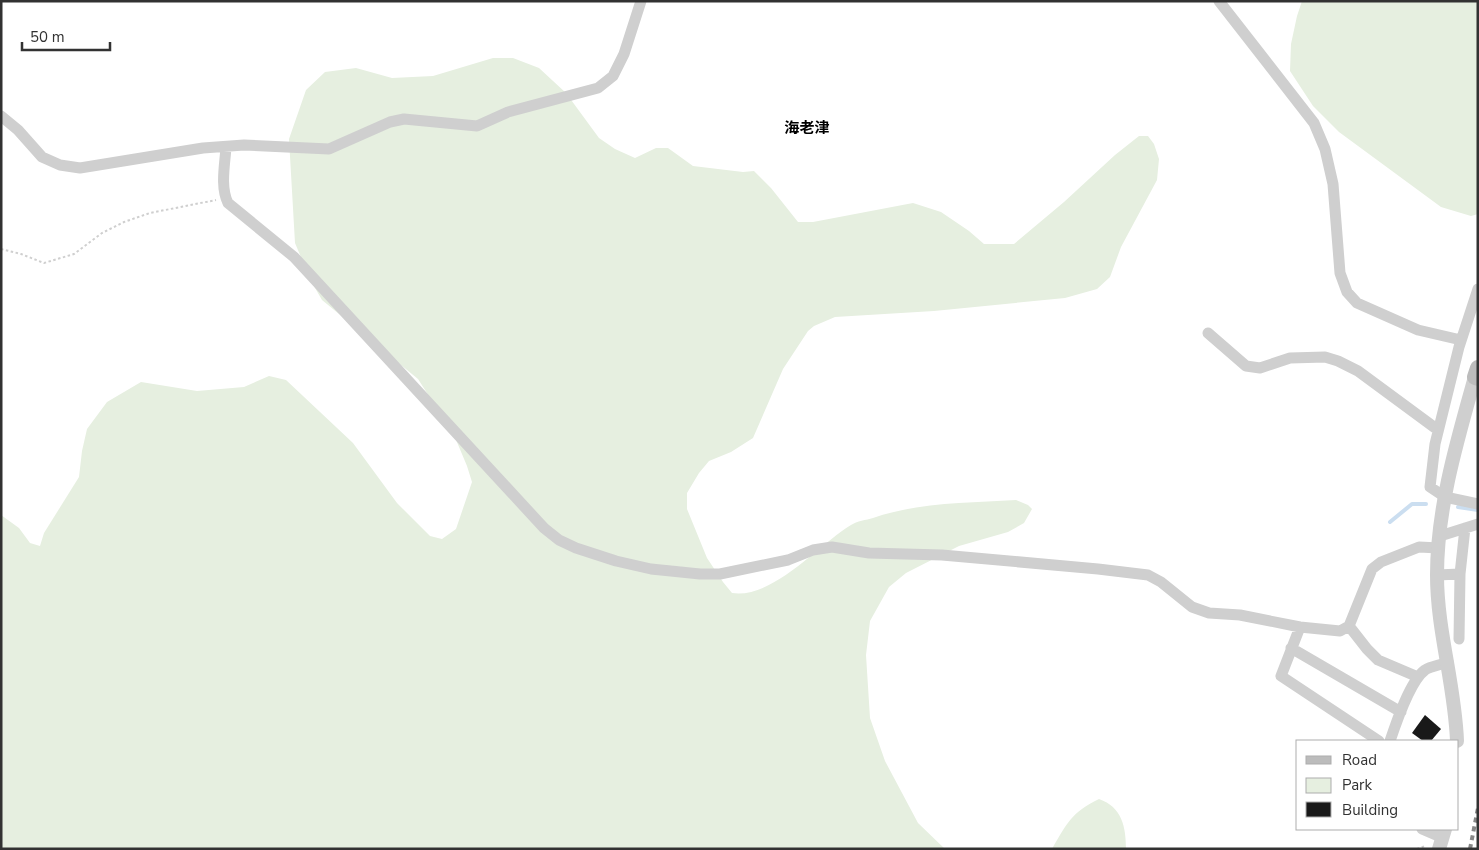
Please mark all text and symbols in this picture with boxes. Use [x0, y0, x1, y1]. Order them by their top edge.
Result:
scale bar [22, 20, 110, 52]
text: 50 m [30, 27, 65, 47]
district label: 海老津 [784, 118, 830, 138]
legend [1296, 740, 1459, 830]
text: Road [1342, 750, 1377, 770]
text: Park [1342, 775, 1372, 795]
text: Building [1342, 800, 1398, 820]

